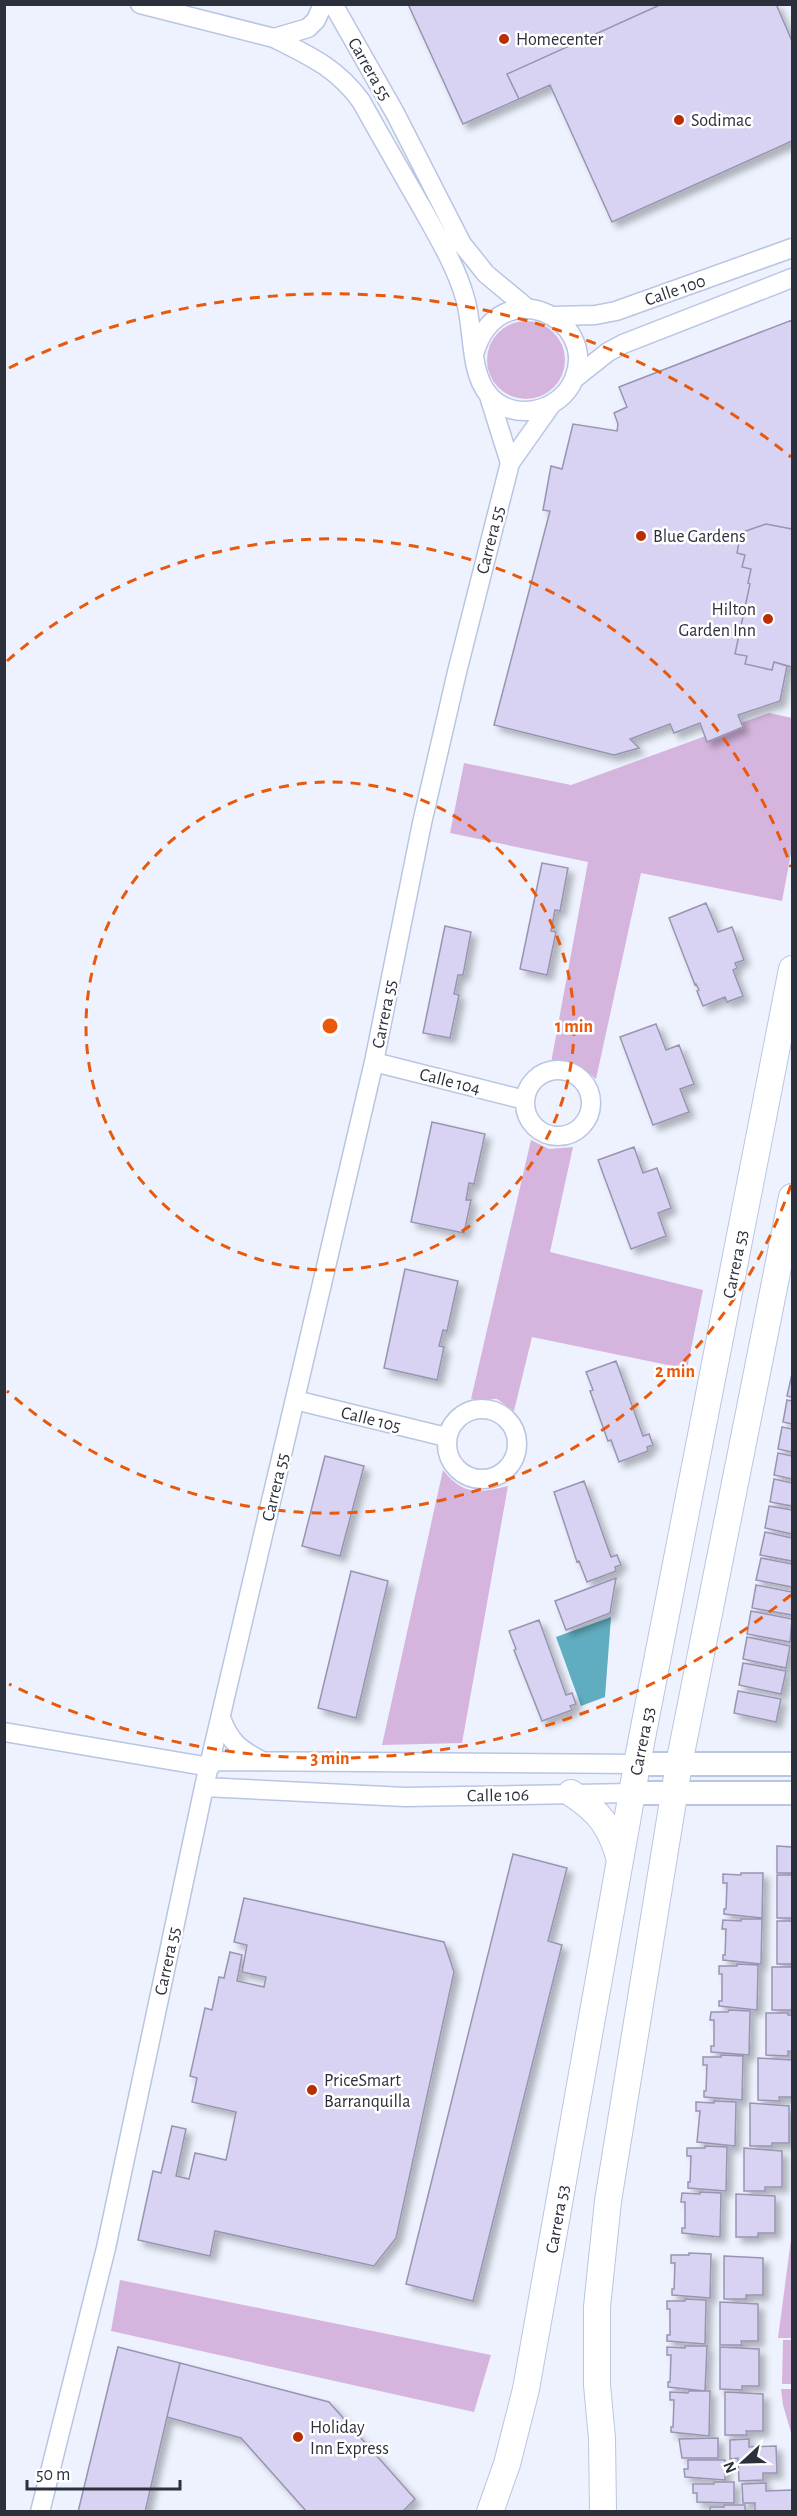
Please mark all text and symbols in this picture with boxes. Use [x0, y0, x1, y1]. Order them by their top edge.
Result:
place label: Homecenter [516, 31, 604, 49]
marker: Homecenter [497, 32, 511, 46]
street label: Carrera 55 [344, 35, 394, 104]
place label: Sodimac [691, 112, 751, 130]
marker: Sodimac [672, 113, 686, 127]
street label: Calle 100 [643, 272, 708, 310]
street label: Carrera 55 [474, 504, 508, 576]
place label: Blue Gardens [653, 528, 746, 546]
marker: Blue Gardens [634, 529, 648, 543]
place label: Hilton Garden Inn [679, 601, 756, 640]
marker: Hilton Garden Inn [761, 612, 775, 626]
street label: Carrera 55 [370, 978, 400, 1050]
centre of rings [320, 1016, 340, 1036]
text: 1 min [555, 1018, 593, 1036]
street label: Calle 104 [417, 1066, 482, 1098]
street label: Carrera 53 [721, 1228, 751, 1300]
text: 2 min [655, 1363, 695, 1381]
street label: Calle 105 [339, 1404, 403, 1436]
street label: Carrera 55 [259, 1451, 293, 1523]
street label: Carrera 53 [628, 1705, 658, 1777]
text: 3 min [310, 1750, 350, 1768]
street label: Calle 106 [467, 1786, 529, 1806]
street label: Carrera 55 [152, 1925, 184, 1997]
place label: PriceSmart Barranquilla [324, 2072, 411, 2111]
marker: PriceSmart Barranquilla [305, 2083, 319, 2097]
street label: Carrera 53 [543, 2184, 573, 2255]
place label: Holiday Inn Express [310, 2419, 389, 2458]
marker: Holiday Inn Express [291, 2430, 305, 2444]
north arrow [713, 2432, 773, 2492]
scale bar [27, 2453, 180, 2491]
text: N [721, 2459, 740, 2475]
text: 50 m [36, 2466, 70, 2484]

